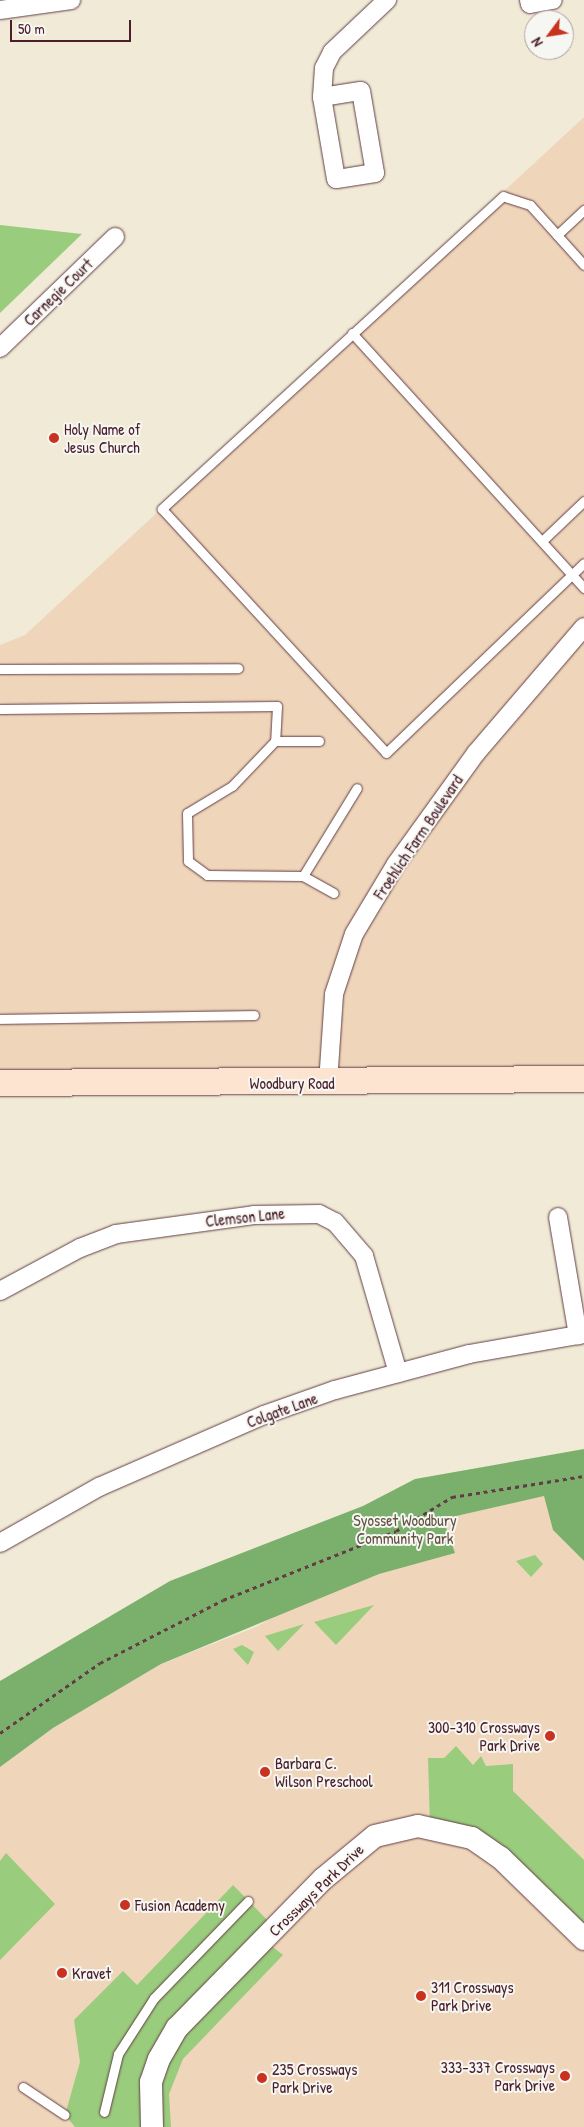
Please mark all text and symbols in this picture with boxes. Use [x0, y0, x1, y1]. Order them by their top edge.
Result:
scale bar [12, 10, 134, 42]
north arrow [524, 10, 574, 60]
text: 50 m [18, 18, 45, 39]
text: N [527, 34, 547, 51]
street label: Carnegie Court [19, 254, 97, 330]
place label: Holy Name of Jesus Church [64, 419, 141, 457]
marker: Holy Name of Jesus Church [48, 432, 60, 444]
street label: Froehlich Farm Boulevard [369, 771, 467, 903]
street label: Woodbury Road [250, 1073, 334, 1093]
street label: Clemson Lane [204, 1203, 286, 1231]
street label: Colgate Lane [244, 1388, 320, 1432]
park label: Syosset Woodbury Community Park [353, 1510, 457, 1548]
place label: 300-310 Crossways Park Drive [428, 1717, 540, 1755]
marker: 300-310 Crossways Park Drive [544, 1730, 556, 1742]
place label: Barbara C. Wilson Preschool [275, 1753, 373, 1791]
marker: Barbara C. Wilson Preschool [259, 1766, 271, 1778]
street label: Crossways Park Drive [265, 1840, 367, 1940]
place label: Fusion Academy [135, 1895, 225, 1915]
marker: Fusion Academy [119, 1899, 131, 1911]
place label: Kravet [72, 1963, 111, 1983]
marker: Kravet [56, 1967, 68, 1979]
place label: 311 Crossways Park Drive [431, 1977, 514, 2015]
marker: 311 Crossways Park Drive [415, 1990, 427, 2002]
place label: 333-337 Crossways Park Drive [441, 2057, 555, 2095]
place label: 235 Crossways Park Drive [272, 2059, 357, 2097]
marker: 333-337 Crossways Park Drive [559, 2070, 571, 2082]
marker: 235 Crossways Park Drive [256, 2072, 268, 2084]

